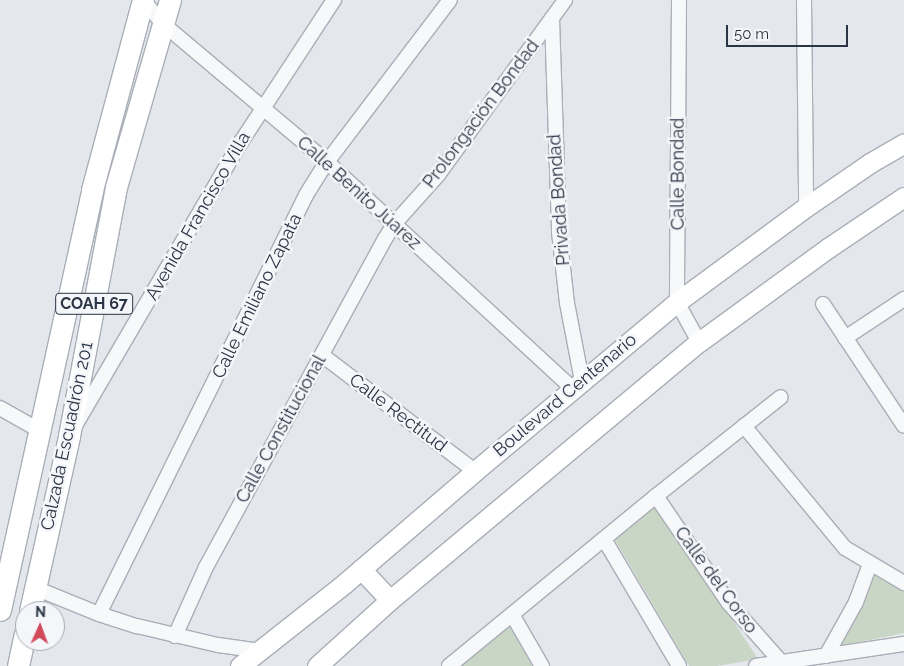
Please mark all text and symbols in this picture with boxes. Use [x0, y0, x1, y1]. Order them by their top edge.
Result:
scale bar [729, 15, 852, 47]
text: 50 m [734, 25, 769, 43]
street label: Prolongación Bondad [418, 36, 544, 192]
street label: Calle Bondad [667, 118, 689, 230]
street label: Avenida Francisco Villa [141, 128, 255, 304]
street label: Calle Benito Júarez [292, 132, 426, 254]
street label: Privada Bondad [544, 134, 574, 266]
street label: Calle Emiliano Zapata [208, 210, 306, 382]
road number: COAH 67 [54, 290, 134, 318]
street label: Boulevard Centenario [489, 329, 641, 461]
street label: Calzada Escuadrón 201 [36, 340, 98, 532]
street label: Calle Constitucional [231, 351, 331, 507]
street label: Calle Rectitud [345, 369, 451, 457]
street label: Calle del Corso [670, 522, 762, 638]
north arrow [15, 601, 65, 651]
text: N [35, 604, 46, 620]

